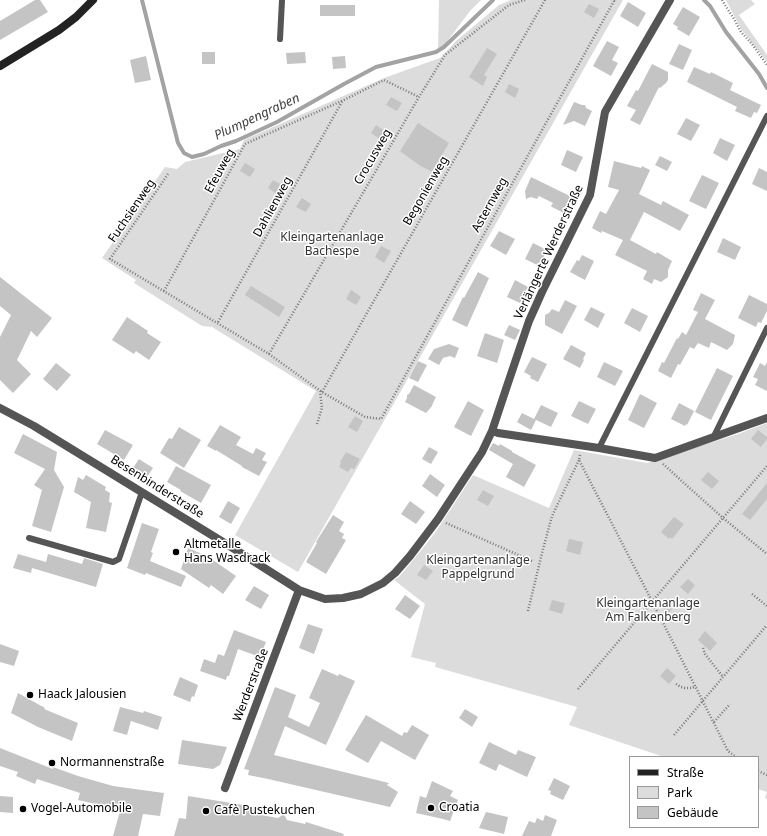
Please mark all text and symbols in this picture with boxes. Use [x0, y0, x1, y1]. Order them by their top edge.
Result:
water label: Plumpengraben [212, 90, 302, 144]
street label: Crocusweg [351, 127, 395, 187]
street label: Efeuweg [202, 146, 238, 196]
street label: Begonienweg [400, 154, 452, 228]
street label: Dahlienweg [250, 174, 296, 240]
street label: Asternweg [469, 175, 511, 235]
street label: Fuchsienweg [106, 177, 158, 245]
street label: Verlängerte Werderstraße [511, 183, 587, 321]
park label: Kleingartenanlage Bachespe [280, 231, 384, 259]
street label: Besenbinderstraße [108, 452, 206, 522]
place label: Altmetalle Hans Wasdrack [184, 538, 270, 566]
marker: Altmetalle Hans Wasdrack [171, 547, 181, 557]
park label: Kleingartenanlage Pappelgrund [426, 554, 530, 582]
park label: Kleingartenanlage Am Falkenberg [596, 597, 700, 625]
street label: Werderstraße [230, 646, 272, 724]
place label: Haack Jalousien [38, 688, 126, 702]
marker: Haack Jalousien [25, 690, 35, 700]
place label: Normannenstraße [60, 756, 164, 770]
legend [629, 756, 759, 828]
marker: Normannenstraße [47, 758, 57, 768]
text: Straße [667, 764, 704, 781]
text: Park [667, 784, 692, 801]
place label: Croatia [439, 801, 479, 815]
place label: Vogel-Automobile [31, 802, 132, 816]
marker: Croatia [426, 803, 436, 813]
marker: Vogel-Automobile [18, 804, 28, 814]
place label: Cafè Pustekuchen [214, 804, 315, 818]
text: Gebäude [667, 804, 718, 821]
marker: Cafè Pustekuchen [201, 806, 211, 816]

